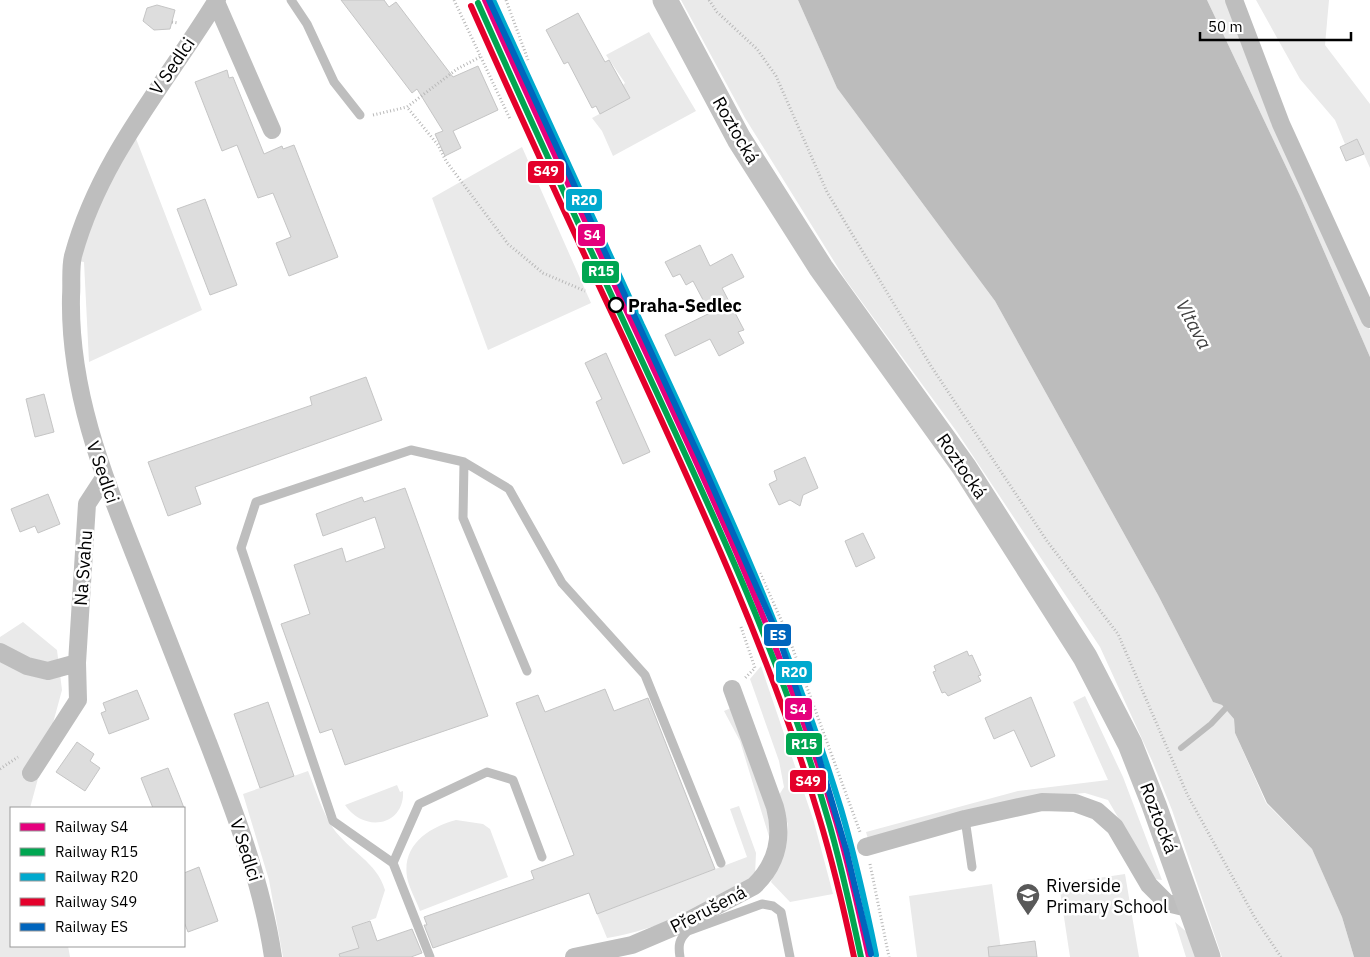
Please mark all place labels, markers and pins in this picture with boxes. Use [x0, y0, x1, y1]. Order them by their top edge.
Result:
place label: Praha-Sedlec [628, 294, 742, 317]
marker: Praha-Sedlec [608, 297, 624, 313]
place label: Riverside Primary School [1046, 874, 1168, 918]
school or university icon: Riverside Primary School [1015, 882, 1041, 916]

